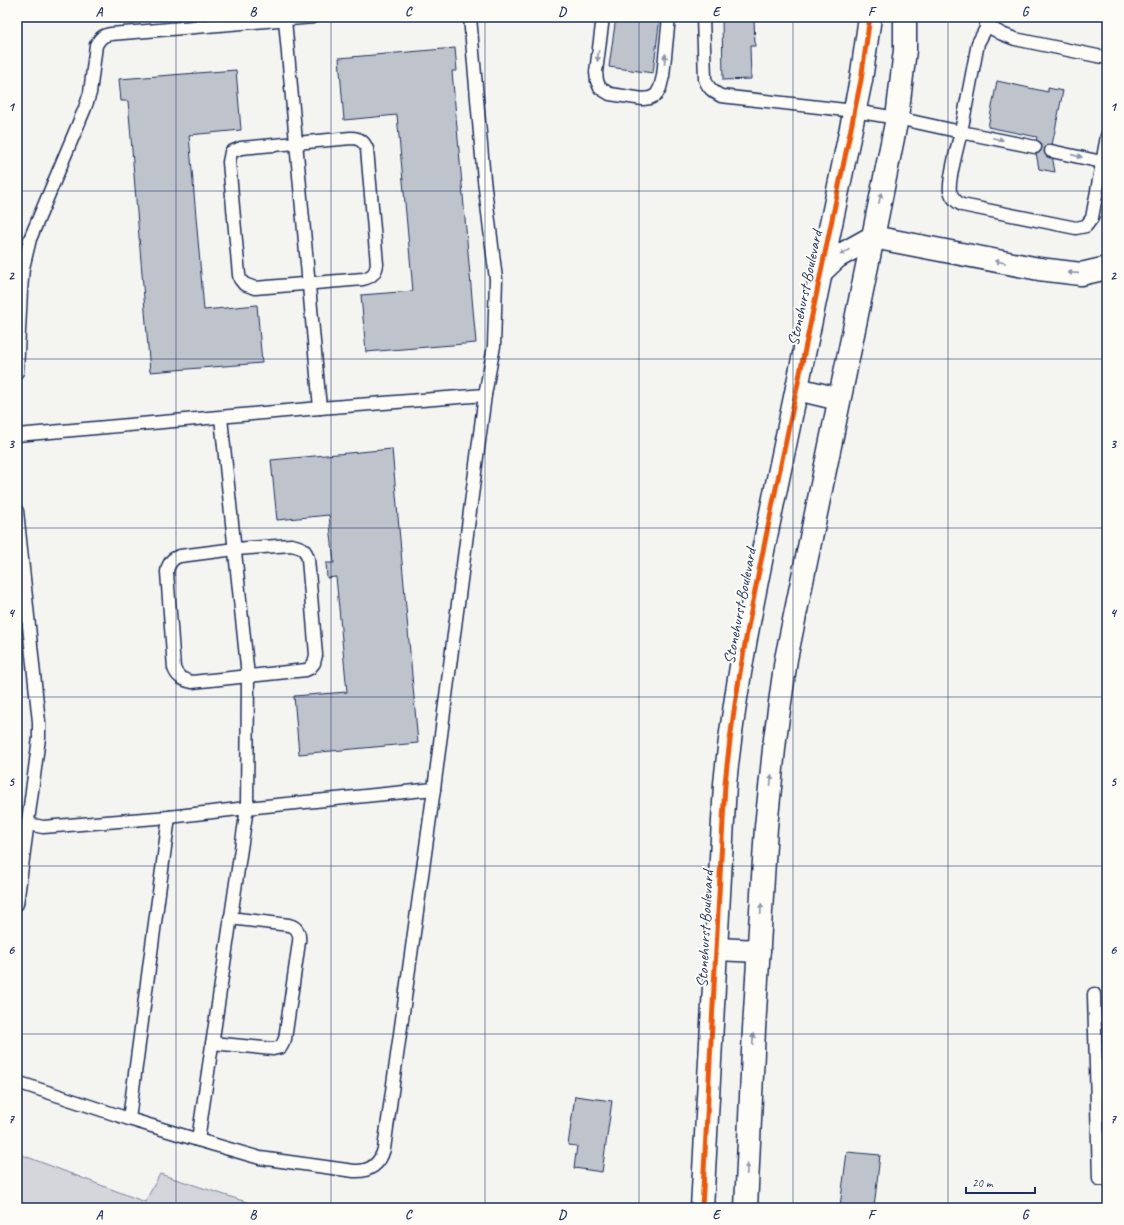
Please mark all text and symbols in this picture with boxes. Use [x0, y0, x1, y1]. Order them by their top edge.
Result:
text: A [96, 4, 104, 20]
text: B [250, 4, 258, 20]
text: C [405, 4, 413, 20]
text: D [558, 4, 567, 20]
text: E [713, 4, 722, 20]
text: F [868, 4, 877, 20]
text: G [1022, 4, 1030, 20]
one-way arrow [595, 50, 601, 62]
one-way arrow [661, 53, 668, 65]
text: 1 [8, 99, 16, 115]
text: 1 [1110, 99, 1118, 115]
one-way arrow [992, 137, 1004, 143]
one-way arrow [1070, 154, 1083, 160]
one-way arrow [878, 192, 884, 205]
street label: Stonehurst Boulevard [783, 226, 828, 348]
one-way arrow [840, 248, 850, 256]
one-way arrow [994, 258, 1006, 264]
text: 2 [8, 268, 15, 284]
text: 2 [1110, 268, 1117, 284]
one-way arrow [1067, 270, 1079, 277]
text: 3 [8, 436, 15, 452]
text: 3 [1110, 436, 1117, 452]
street label: Stonehurst Boulevard [719, 544, 761, 666]
text: 4 [8, 605, 16, 621]
text: 4 [1110, 605, 1118, 621]
text: 5 [8, 774, 15, 790]
one-way arrow [768, 774, 774, 786]
text: 5 [1110, 774, 1117, 790]
street label: Stonehurst Boulevard [692, 867, 718, 988]
one-way arrow [758, 903, 765, 915]
text: 6 [8, 942, 15, 958]
text: 6 [1110, 942, 1117, 958]
one-way arrow [750, 1033, 757, 1045]
text: 7 [8, 1111, 15, 1127]
text: 7 [1110, 1111, 1117, 1127]
one-way arrow [744, 1163, 751, 1175]
scale bar [966, 1169, 1035, 1195]
text: 20 m [972, 1175, 994, 1191]
text: A [96, 1207, 104, 1223]
text: B [250, 1207, 258, 1223]
text: C [405, 1207, 413, 1223]
text: D [558, 1207, 567, 1223]
text: E [713, 1207, 722, 1223]
text: F [868, 1207, 877, 1223]
text: G [1022, 1207, 1030, 1223]

